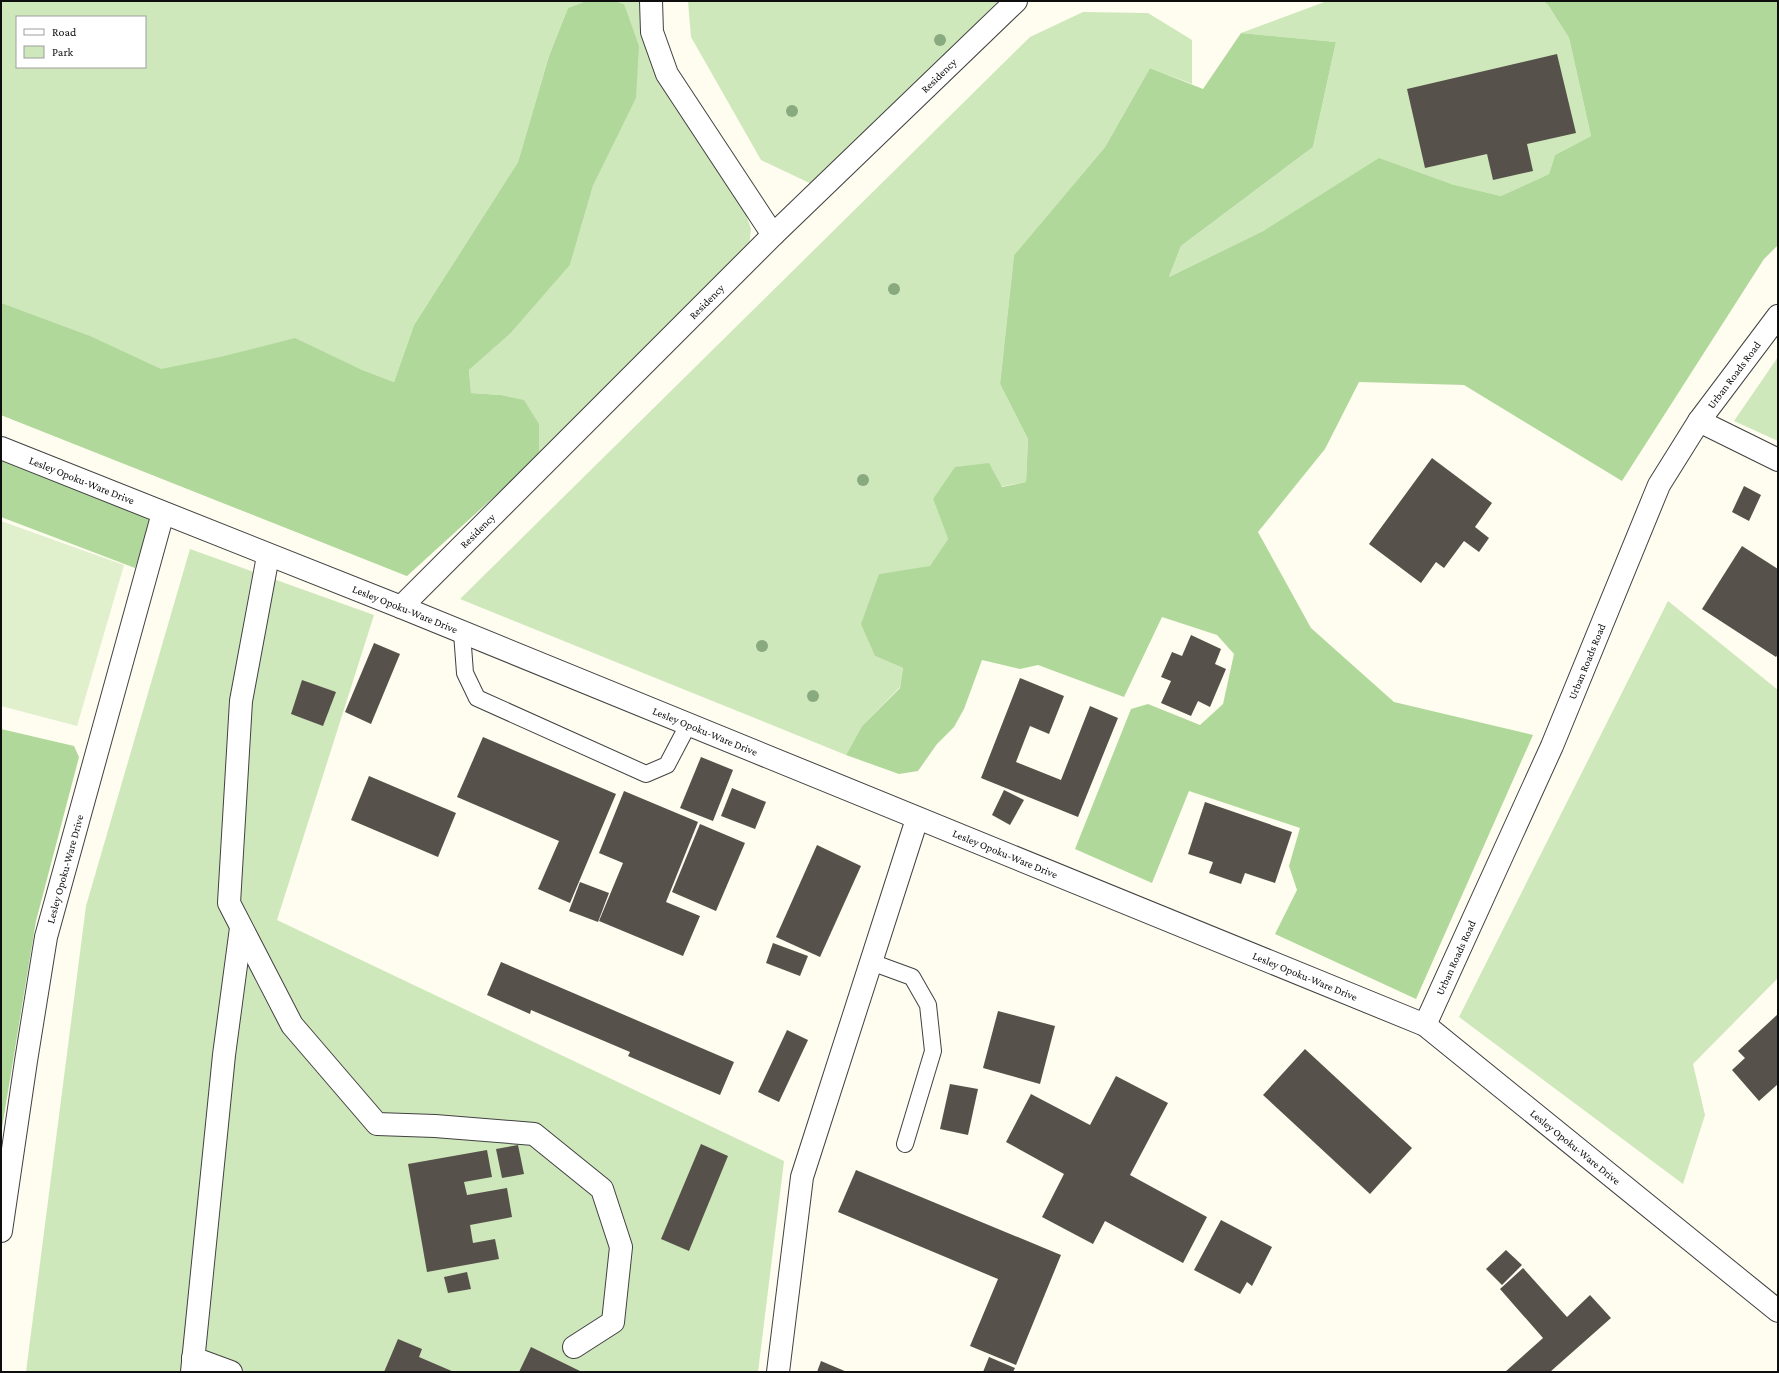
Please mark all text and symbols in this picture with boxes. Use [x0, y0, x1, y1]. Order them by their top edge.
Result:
legend [16, 16, 146, 68]
text: Road [52, 25, 77, 39]
text: Park [52, 45, 74, 59]
street label: Residency [919, 55, 960, 95]
street label: Residency [687, 281, 728, 321]
street label: Urban Roads Road [1705, 339, 1763, 411]
street label: Lesley Opoku-Ware Drive [27, 454, 136, 507]
street label: Residency [457, 510, 499, 551]
street label: Lesley Opoku-Ware Drive [351, 582, 460, 636]
street label: Urban Roads Road [1566, 622, 1608, 701]
street label: Lesley Opoku-Ware Drive [651, 704, 760, 758]
street label: Lesley Opoku-Ware Drive [44, 813, 86, 925]
street label: Lesley Opoku-Ware Drive [951, 827, 1060, 880]
street label: Urban Roads Road [1433, 918, 1478, 997]
street label: Lesley Opoku-Ware Drive [1251, 949, 1360, 1003]
street label: Lesley Opoku-Ware Drive [1528, 1107, 1623, 1187]

